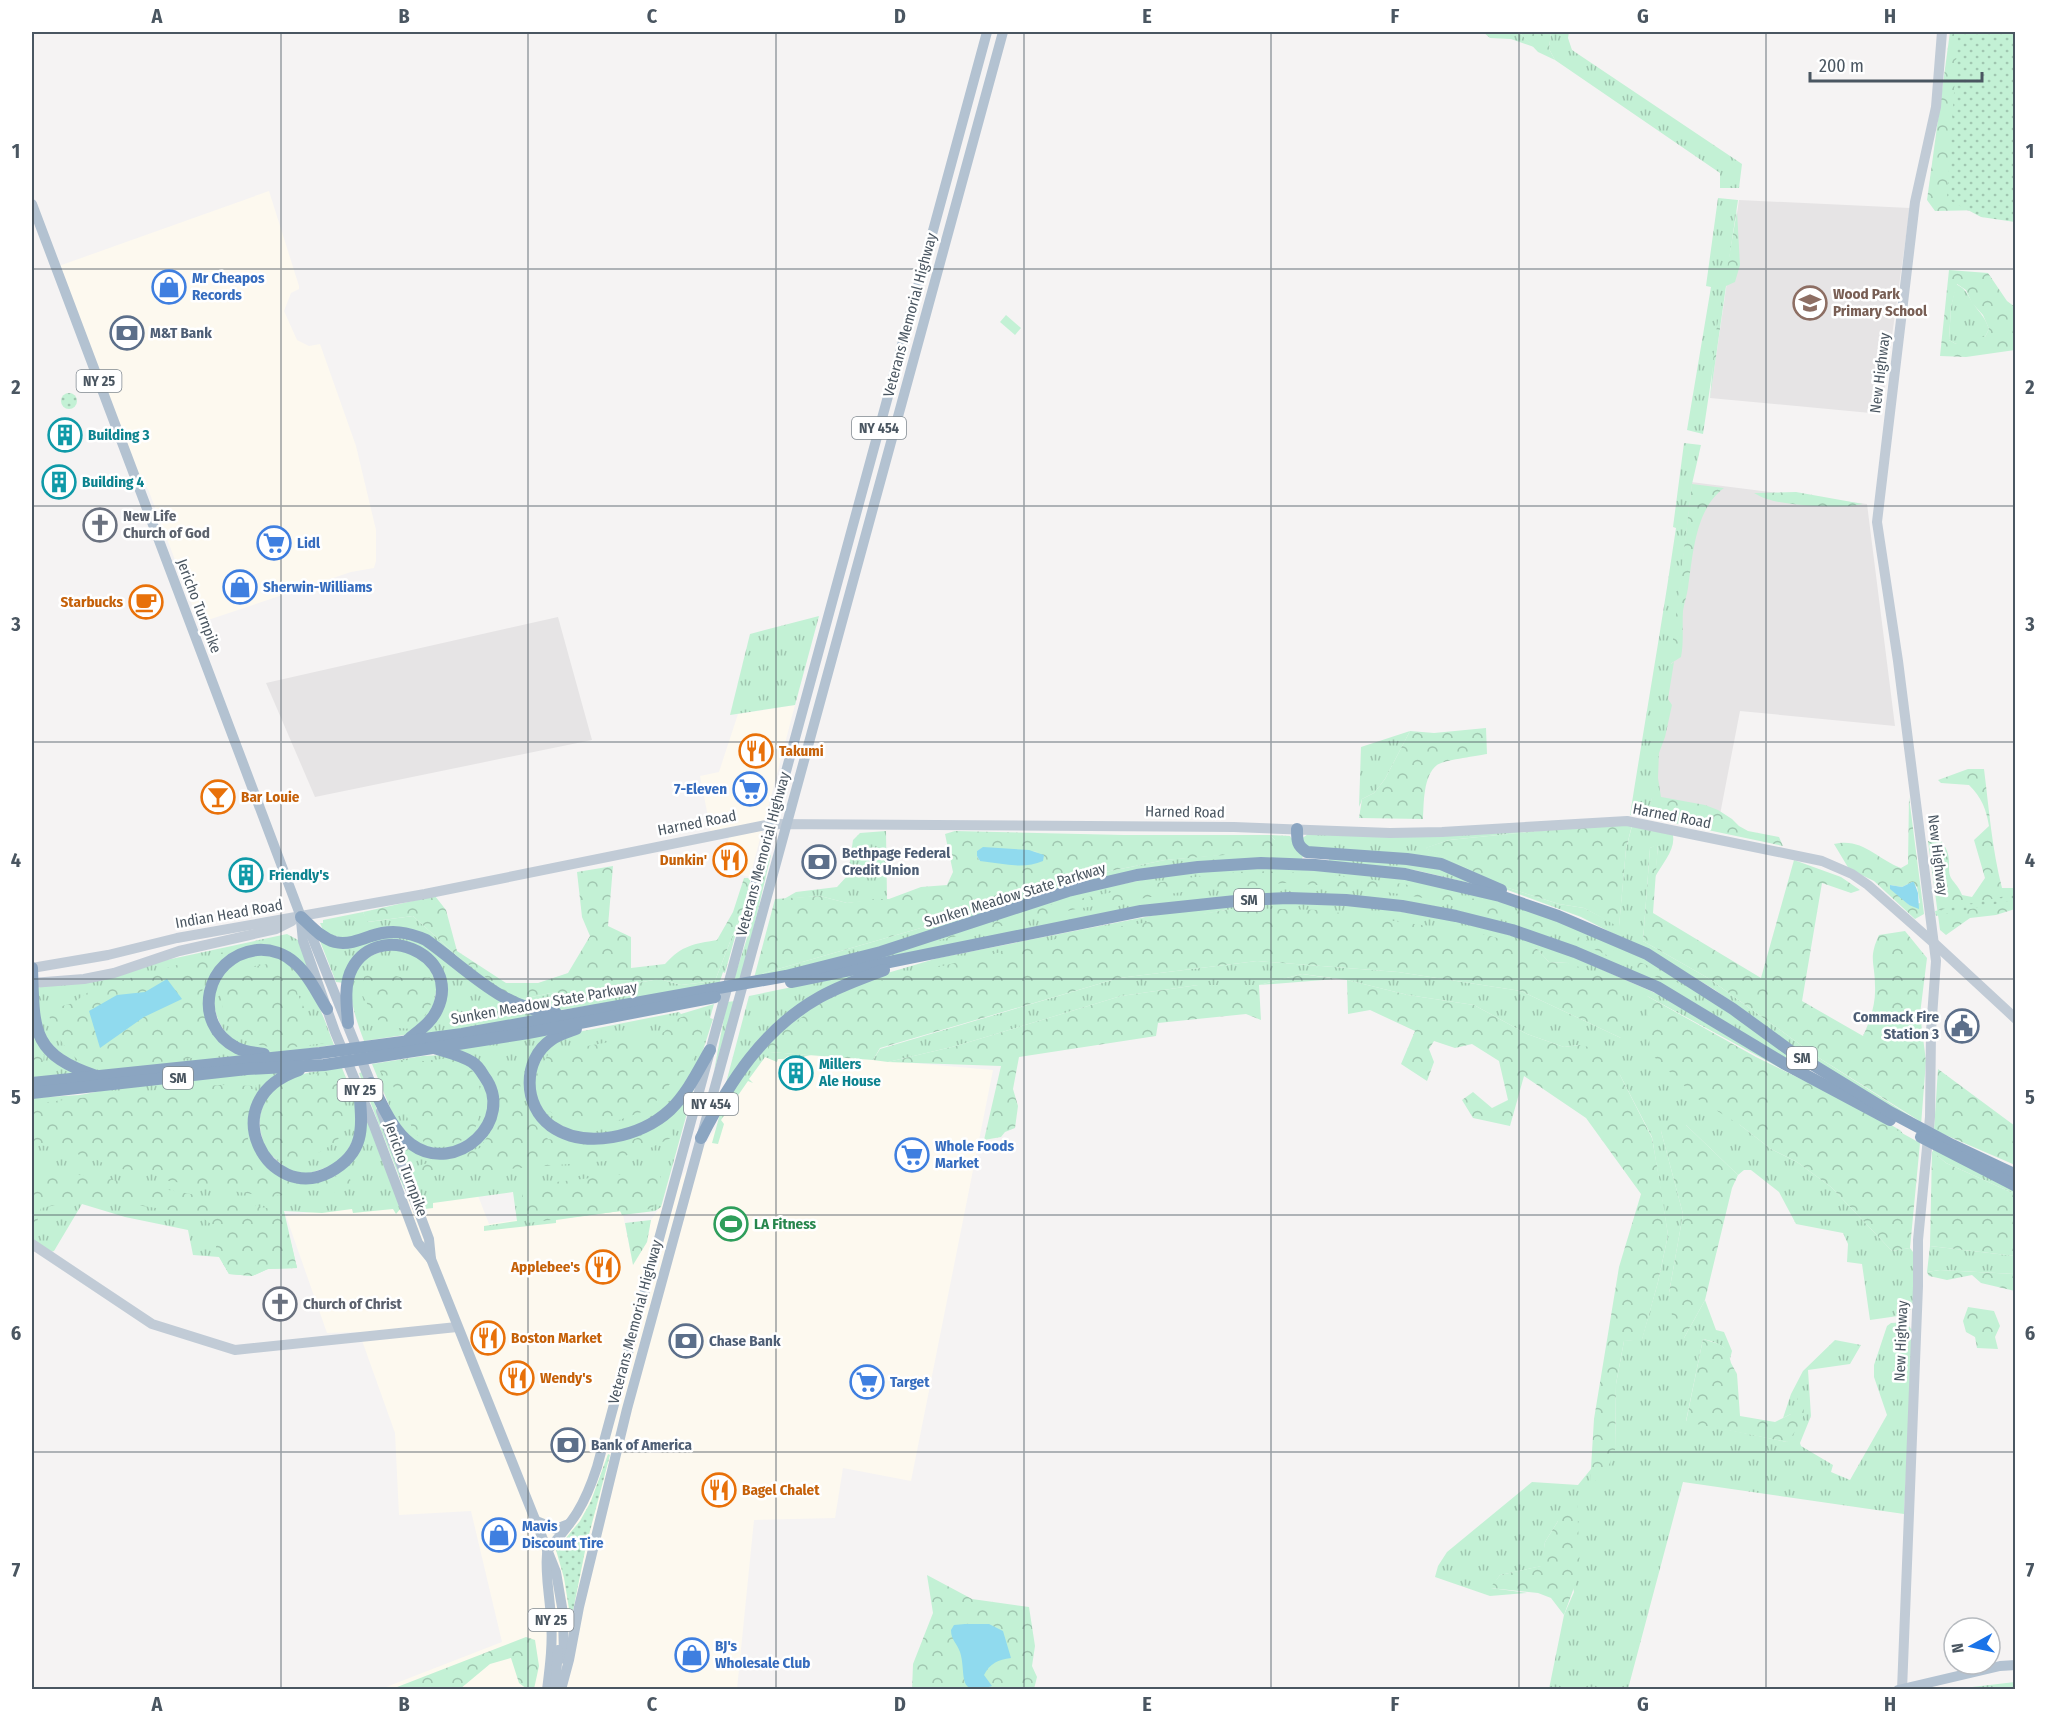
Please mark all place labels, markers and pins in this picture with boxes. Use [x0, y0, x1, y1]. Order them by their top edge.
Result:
shop icon: Mr Cheapos Records [151, 269, 187, 305]
place label: Mr Cheapos Records [192, 269, 265, 304]
school or university icon: Wood Park Primary School [1792, 285, 1828, 321]
place label: Wood Park Primary School [1833, 285, 1928, 320]
bank icon: M&T Bank [109, 315, 145, 351]
place label: M&T Bank [150, 324, 212, 342]
building icon: Building 3 [47, 417, 83, 453]
place label: Building 3 [88, 426, 150, 444]
building icon: Building 4 [41, 464, 77, 500]
place label: Building 4 [82, 473, 145, 491]
church icon: New Life Church of God [82, 507, 118, 543]
place label: New Life Church of God [123, 507, 210, 542]
supermarket icon: Lidl [256, 525, 292, 561]
place label: Lidl [297, 534, 321, 552]
shop icon: Sherwin-Williams [222, 569, 258, 605]
place label: Sherwin-Williams [263, 578, 373, 596]
cafe icon: Starbucks [128, 584, 164, 620]
place label: Starbucks [61, 593, 123, 611]
restaurant icon: Takumi [738, 733, 774, 769]
place label: Takumi [779, 742, 824, 760]
supermarket icon: 7-Eleven [732, 771, 768, 807]
bar icon: Bar Louie [200, 779, 236, 815]
place label: 7-Eleven [674, 780, 727, 798]
place label: Bar Louie [241, 788, 300, 806]
restaurant icon: Dunkin' [712, 842, 748, 878]
bank icon: Bethpage Federal Credit Union [801, 844, 837, 880]
place label: Bethpage Federal Credit Union [842, 844, 951, 879]
place label: Dunkin' [660, 851, 707, 869]
building icon: Friendly's [228, 857, 264, 893]
place label: Friendly's [269, 866, 329, 884]
place label: Commack Fire Station 3 [1853, 1008, 1939, 1043]
public building icon: Commack Fire Station 3 [1944, 1008, 1980, 1044]
building icon: Millers Ale House [778, 1055, 814, 1091]
place label: Millers Ale House [818, 1055, 881, 1090]
supermarket icon: Whole Foods Market [894, 1137, 930, 1173]
place label: Whole Foods Market [935, 1137, 1014, 1172]
sports icon: LA Fitness [713, 1206, 749, 1242]
place label: LA Fitness [754, 1215, 817, 1233]
restaurant icon: Applebee's [585, 1249, 621, 1285]
place label: Applebee's [510, 1258, 580, 1276]
church icon: Church of Christ [262, 1286, 298, 1322]
place label: Church of Christ [303, 1295, 403, 1313]
restaurant icon: Boston Market [470, 1320, 506, 1356]
bank icon: Chase Bank [668, 1323, 704, 1359]
place label: Boston Market [511, 1329, 603, 1347]
place label: Chase Bank [709, 1332, 781, 1350]
restaurant icon: Wendy's [499, 1360, 535, 1396]
supermarket icon: Target [849, 1364, 885, 1400]
place label: Wendy's [540, 1369, 592, 1387]
place label: Target [890, 1373, 930, 1391]
bank icon: Bank of America [550, 1427, 586, 1463]
place label: Bank of America [591, 1436, 692, 1454]
restaurant icon: Bagel Chalet [701, 1472, 737, 1508]
place label: Bagel Chalet [742, 1481, 820, 1499]
shop icon: Mavis Discount Tire [481, 1517, 517, 1553]
place label: Mavis Discount Tire [522, 1517, 604, 1552]
shop icon: BJ's Wholesale Club [674, 1637, 710, 1673]
place label: BJ's Wholesale Club [715, 1637, 810, 1672]

